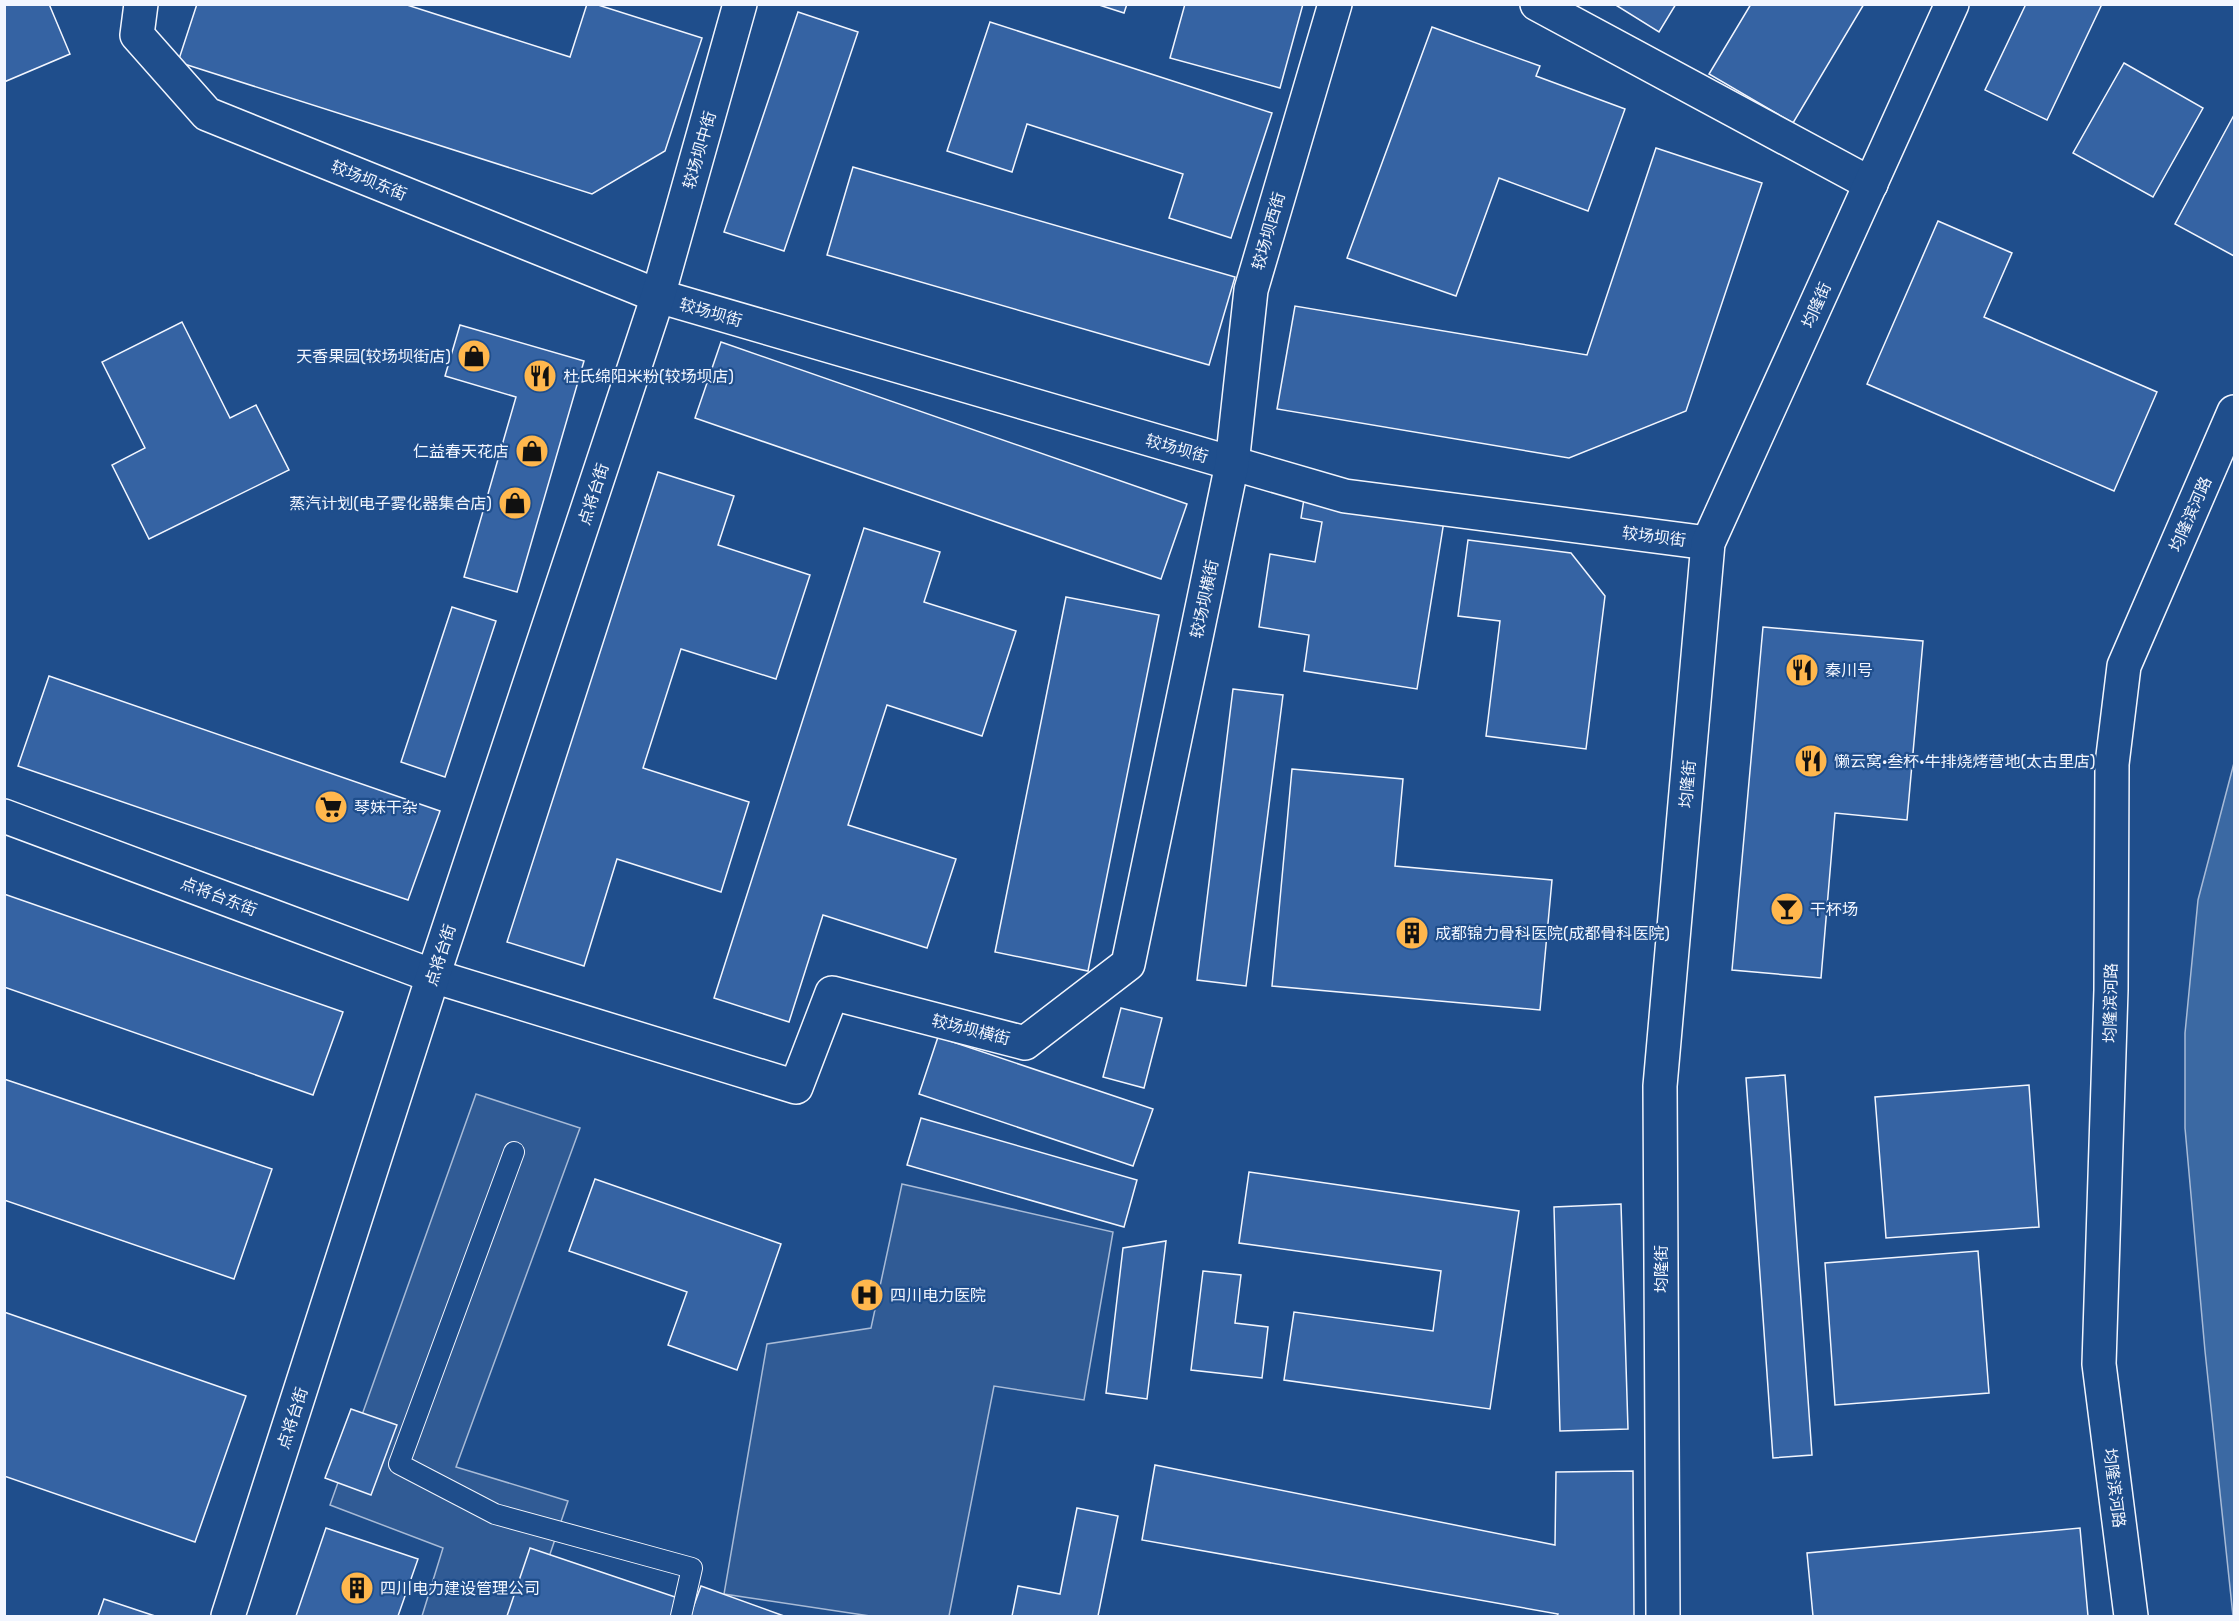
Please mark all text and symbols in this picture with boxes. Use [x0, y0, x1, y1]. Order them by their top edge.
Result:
street label: 较场坝中街 [679, 109, 720, 191]
street label: 较场坝东街 [328, 157, 409, 204]
street label: 较场坝西街 [1248, 190, 1289, 272]
street label: 均隆街 [1798, 279, 1835, 331]
street label: 较场坝街 [677, 295, 744, 330]
shop icon: 天香果园(较场坝街店) [456, 338, 492, 374]
place label: 天香果园(较场坝街店) [296, 347, 451, 366]
restaurant icon: 杜氏绵阳米粉(较场坝店) [522, 358, 558, 394]
place label: 杜氏绵阳米粉(较场坝店) [563, 367, 734, 386]
street label: 较场坝街 [1143, 431, 1210, 466]
shop icon: 仁益春天花店 [514, 433, 550, 469]
place label: 仁益春天花店 [413, 442, 509, 461]
street label: 点将台街 [575, 461, 612, 528]
street label: 均隆滨河路 [2166, 474, 2215, 555]
shop icon: 蒸汽计划(电子雾化器集合店) [497, 485, 533, 521]
place label: 蒸汽计划(电子雾化器集合店) [289, 494, 492, 513]
street label: 较场坝街 [1621, 523, 1687, 550]
street label: 较场坝横街 [1187, 558, 1222, 640]
restaurant icon: 秦川号 [1784, 652, 1820, 688]
place label: 秦川号 [1825, 661, 1873, 680]
restaurant icon: 懒云窝·叁杯·牛排烧烤营地(太古里店) [1793, 743, 1829, 779]
place label: 懒云窝·叁杯·牛排烧烤营地(太古里店) [1834, 752, 2095, 771]
street label: 均隆街 [1676, 759, 1699, 809]
supermarket icon: 琴妹干杂 [313, 789, 349, 825]
place label: 琴妹干杂 [354, 798, 418, 817]
street label: 点将台东街 [178, 873, 260, 920]
bar icon: 干杯场 [1769, 891, 1805, 927]
place label: 干杯场 [1810, 900, 1858, 919]
building icon: 成都锦力骨科医院(成都骨科医院) [1394, 915, 1430, 951]
street label: 点将台街 [422, 922, 459, 989]
place label: 成都锦力骨科医院(成都骨科医院) [1435, 924, 1670, 943]
street label: 均隆滨河路 [2100, 963, 2121, 1043]
street label: 较场坝横街 [930, 1011, 1012, 1048]
street label: 均隆街 [1652, 1245, 1671, 1293]
hospital icon: 四川电力医院 [849, 1277, 885, 1313]
place label: 四川电力医院 [890, 1286, 986, 1305]
street label: 点将台街 [274, 1385, 311, 1452]
street label: 均隆滨河路 [2100, 1447, 2129, 1529]
building icon: 四川电力建设管理公司 [339, 1570, 375, 1606]
place label: 四川电力建设管理公司 [380, 1579, 540, 1598]

